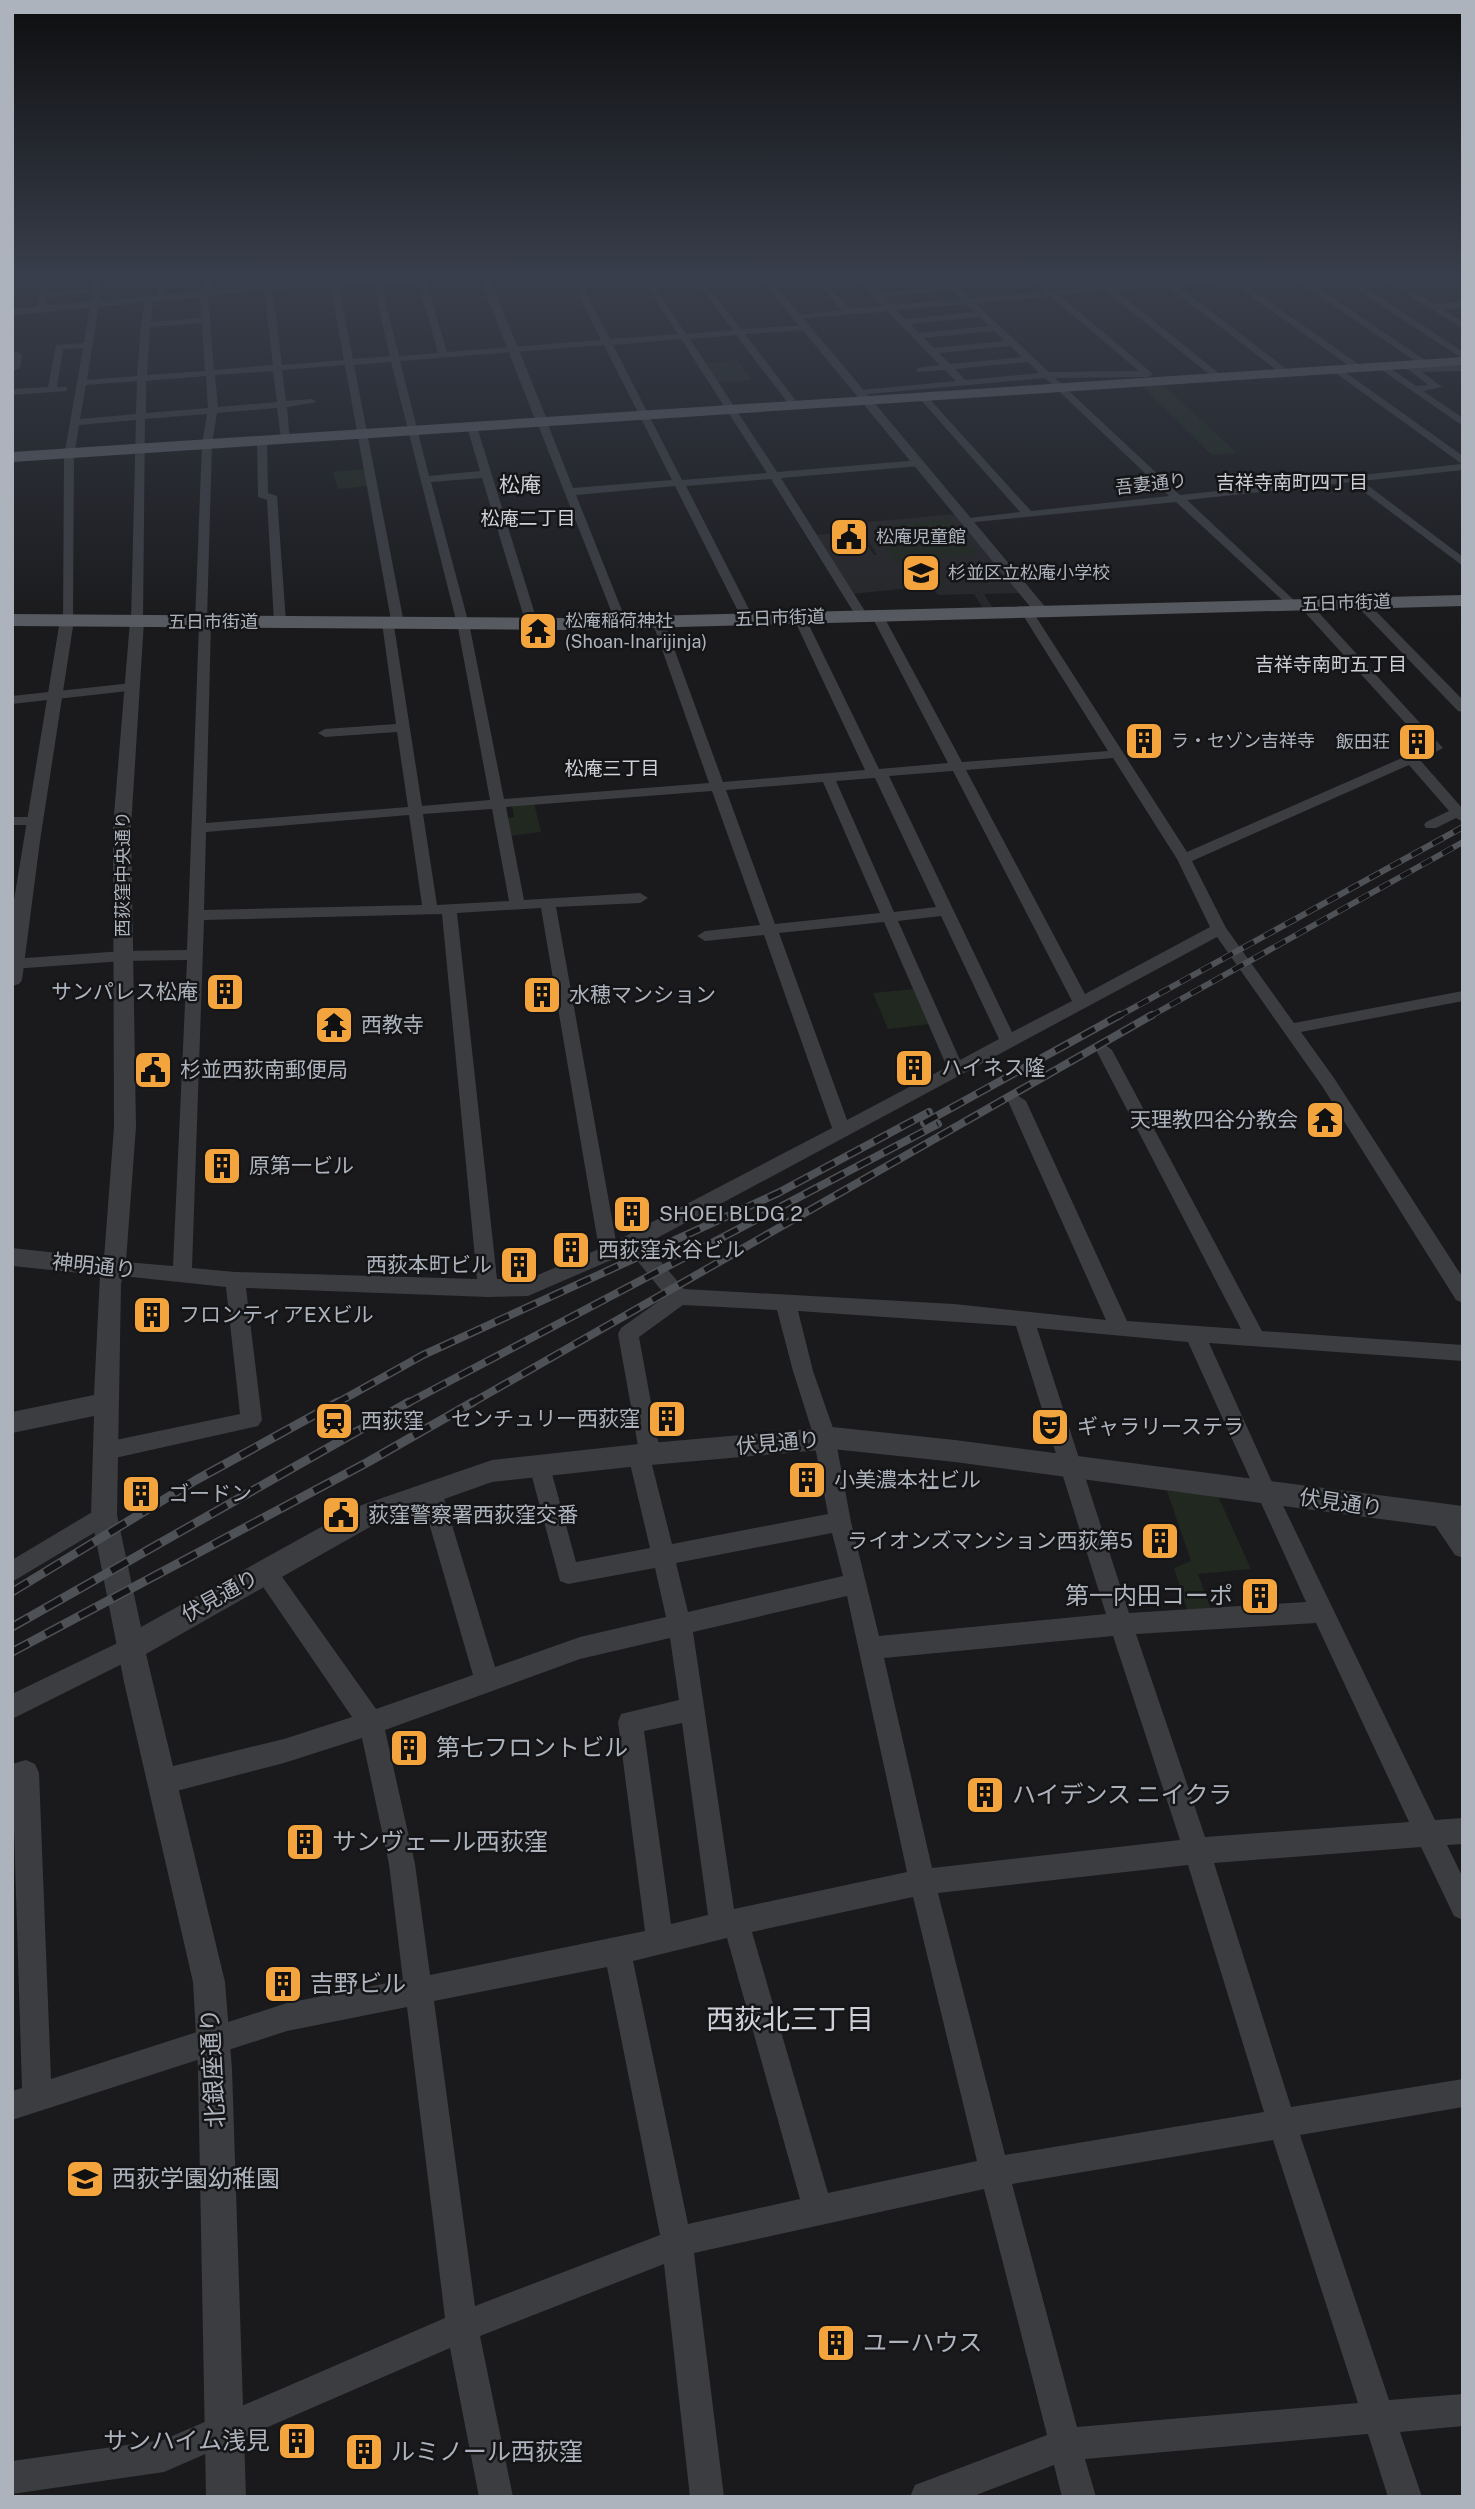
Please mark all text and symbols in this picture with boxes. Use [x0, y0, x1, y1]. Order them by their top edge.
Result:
street label: 吾妻通り [1114, 469, 1188, 498]
district label: 吉祥寺南町四丁目 [1216, 471, 1368, 493]
district label: 松庵 [499, 472, 541, 497]
district label: 松庵二丁目 [480, 507, 576, 529]
public building icon: 松庵児童館 [828, 516, 870, 558]
place label: 松庵児童館 [876, 526, 966, 547]
school or university icon: 杉並区立松庵小学校 [900, 552, 942, 594]
place label: 杉並区立松庵小学校 [948, 562, 1110, 583]
street label: 五日市街道 [1301, 590, 1391, 615]
street label: 五日市街道 [735, 605, 825, 630]
temple icon: 松庵稲荷神社 (Shoan-Inarijinja) [517, 610, 559, 652]
place label: 松庵稲荷神社 (Shoan-Inarijinja) [565, 610, 707, 652]
street label: 五日市街道 [168, 611, 258, 632]
district label: 吉祥寺南町五丁目 [1255, 653, 1407, 675]
building icon: ラ・セゾン吉祥寺 [1123, 720, 1165, 762]
building icon: 飯田荘 [1396, 721, 1438, 763]
place label: ラ・セゾン吉祥寺 [1171, 730, 1315, 751]
place label: 飯田荘 [1336, 731, 1390, 752]
district label: 松庵三丁目 [564, 757, 660, 779]
street label: 西荻窪中央通り [112, 811, 133, 937]
building icon: サンパレス松庵 [204, 971, 246, 1013]
building icon: 水穂マンション [521, 974, 563, 1016]
place label: サンパレス松庵 [51, 979, 198, 1004]
place label: 水穂マンション [569, 982, 716, 1007]
temple icon: 西教寺 [313, 1004, 355, 1046]
place label: 西教寺 [361, 1012, 424, 1037]
building icon: ハイネス隆 [893, 1047, 935, 1089]
public building icon: 杉並西荻南郵便局 [132, 1049, 174, 1091]
place label: ハイネス隆 [941, 1055, 1046, 1080]
place label: 杉並西荻南郵便局 [180, 1057, 348, 1082]
temple icon: 天理教四谷分教会 [1304, 1099, 1346, 1141]
place label: 天理教四谷分教会 [1130, 1107, 1298, 1132]
building icon: 原第一ビル [201, 1145, 243, 1187]
place label: 原第一ビル [249, 1153, 354, 1178]
building icon: SHOEI BLDG 2 [611, 1193, 653, 1235]
place label: SHOEI BLDG 2 [659, 1201, 803, 1226]
building icon: 西荻窪永谷ビル [550, 1229, 592, 1271]
place label: 西荻窪永谷ビル [598, 1237, 745, 1262]
building icon: 西荻本町ビル [498, 1244, 540, 1286]
street label: 神明通り [51, 1249, 137, 1282]
place label: 西荻本町ビル [366, 1252, 492, 1277]
building icon: フロンティアEXビル [131, 1294, 173, 1336]
place label: フロンティアEXビル [179, 1302, 374, 1327]
building icon: センチュリー西荻窪 [646, 1398, 688, 1440]
station icon: 西荻窪 [313, 1400, 355, 1442]
place label: センチュリー西荻窪 [451, 1406, 640, 1431]
theatre icon: ギャラリーステラ [1029, 1406, 1071, 1448]
place label: 西荻窪 [361, 1408, 424, 1433]
place label: ギャラリーステラ [1077, 1414, 1244, 1439]
street label: 伏見通り [735, 1426, 821, 1459]
building icon: 小美濃本社ビル [786, 1459, 828, 1501]
place label: 小美濃本社ビル [834, 1467, 981, 1492]
building icon: ゴードン [120, 1473, 162, 1515]
place label: ゴードン [168, 1481, 252, 1506]
street label: 伏見通り [1298, 1484, 1384, 1521]
public building icon: 荻窪警察署西荻窪交番 [320, 1494, 362, 1536]
place label: 荻窪警察署西荻窪交番 [368, 1502, 578, 1527]
building icon: ライオンズマンション西荻第5 [1139, 1520, 1181, 1562]
place label: ライオンズマンション西荻第5 [847, 1528, 1133, 1553]
street label: 伏見通り [177, 1564, 263, 1627]
building icon: 第一内田コーポ [1239, 1575, 1281, 1617]
place label: 第一内田コーポ [1065, 1581, 1233, 1609]
building icon: 第七フロントビル [388, 1727, 430, 1769]
place label: 第七フロントビル [436, 1733, 628, 1761]
building icon: ハイデンス ニイクラ [964, 1774, 1006, 1816]
place label: ハイデンス ニイクラ [1012, 1780, 1232, 1808]
building icon: サンヴェール西荻窪 [284, 1821, 326, 1863]
place label: サンヴェール西荻窪 [332, 1827, 548, 1855]
building icon: 吉野ビル [262, 1963, 304, 2005]
place label: 吉野ビル [310, 1969, 406, 1997]
district label: 西荻北三丁目 [706, 2002, 874, 2035]
street label: 北銀座通り [195, 2007, 229, 2129]
school or university icon: 西荻学園幼稚園 [64, 2158, 106, 2200]
place label: 西荻学園幼稚園 [112, 2164, 280, 2192]
building icon: ユーハウス [815, 2322, 857, 2364]
place label: ユーハウス [863, 2328, 983, 2356]
building icon: サンハイム浅見 [276, 2420, 318, 2462]
place label: サンハイム浅見 [103, 2426, 270, 2454]
building icon: ルミノール西荻窪 [343, 2431, 385, 2473]
place label: ルミノール西荻窪 [391, 2437, 583, 2465]

